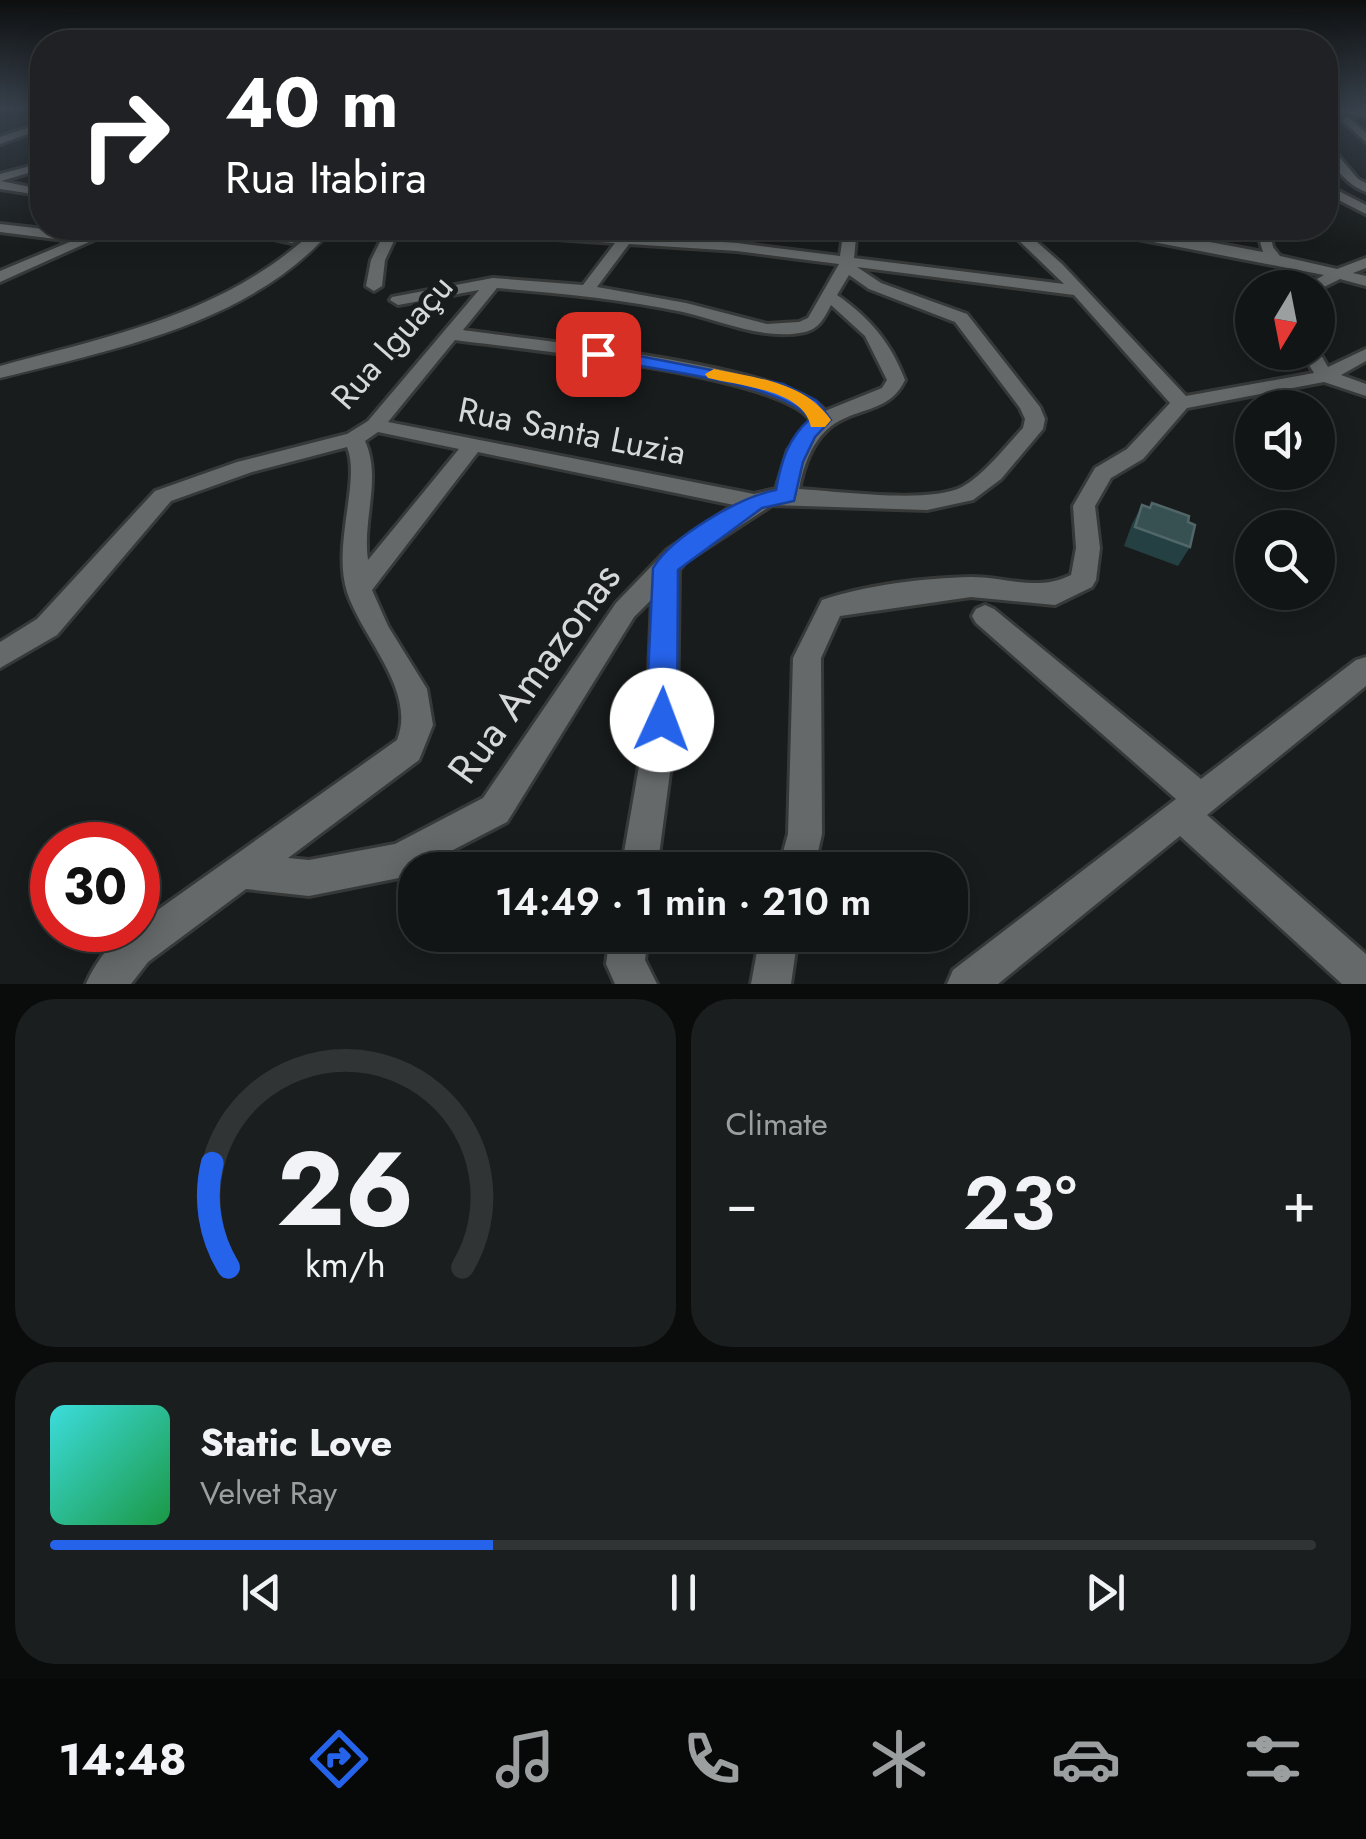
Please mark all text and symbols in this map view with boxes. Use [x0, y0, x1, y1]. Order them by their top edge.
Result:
text: 40 m [225, 52, 399, 153]
icon: right [60, 70, 190, 200]
text: Rua Itabira [225, 145, 427, 210]
street label: Rua Iguaçu [319, 264, 465, 420]
north arrow [1235, 270, 1335, 370]
map controls [1235, 270, 1335, 610]
pin [556, 312, 641, 397]
icon: arrive [571, 327, 626, 382]
street label: Rua Santa Luzia [454, 384, 690, 478]
button: sound [1235, 390, 1335, 490]
button: search [1235, 510, 1335, 610]
street label: Rua Amazonas [433, 550, 635, 796]
position arrow [610, 668, 714, 772]
speed limit sign: 30 [30, 822, 160, 952]
text: 14:49 · 1 min · 210 m [495, 874, 871, 929]
text: Climate [726, 1101, 828, 1147]
text: 26 [276, 1114, 414, 1264]
text: 23° [963, 1149, 1077, 1257]
text: − [726, 1163, 758, 1243]
text: + [1282, 1163, 1316, 1243]
text: km/h [305, 1239, 386, 1290]
text: Static Love [200, 1415, 392, 1470]
text: Velvet Ray [200, 1470, 337, 1516]
icon: previous [234, 1565, 289, 1620]
icon: pause [656, 1565, 711, 1620]
icon: next [1078, 1565, 1133, 1620]
icon: directions [304, 1724, 374, 1794]
icon: music [490, 1724, 560, 1794]
icon: phone [677, 1724, 747, 1794]
icon: climate [864, 1724, 934, 1794]
icon: car [1051, 1724, 1121, 1794]
icon: filters [1238, 1724, 1308, 1794]
text: 14:48 [58, 1727, 187, 1792]

